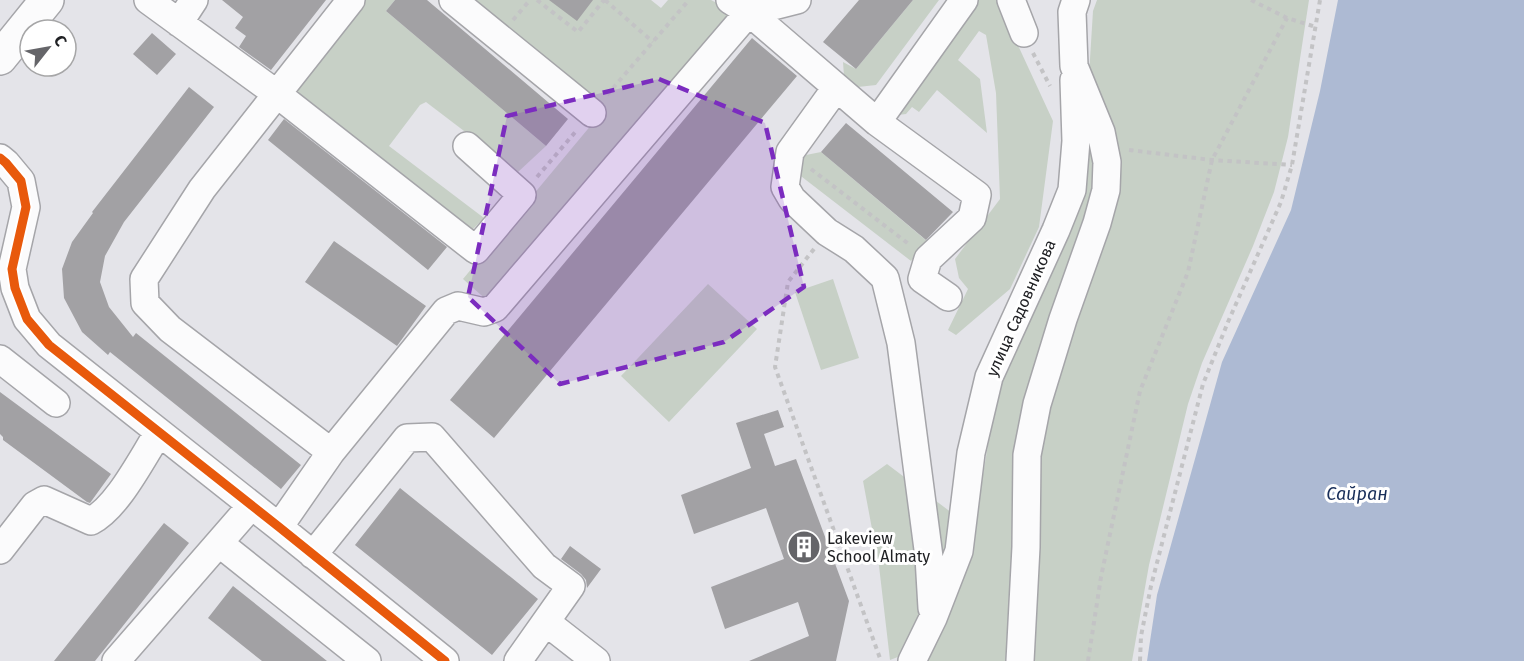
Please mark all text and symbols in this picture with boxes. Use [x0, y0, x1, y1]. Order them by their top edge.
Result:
north arrow [18, 18, 78, 78]
text: С [50, 32, 71, 50]
street label: улица Садовникова [982, 237, 1060, 379]
water label: Сайран [1326, 483, 1388, 505]
building icon: Lakeview School Almaty [786, 529, 822, 565]
place label: Lakeview School Almaty [827, 529, 930, 566]

